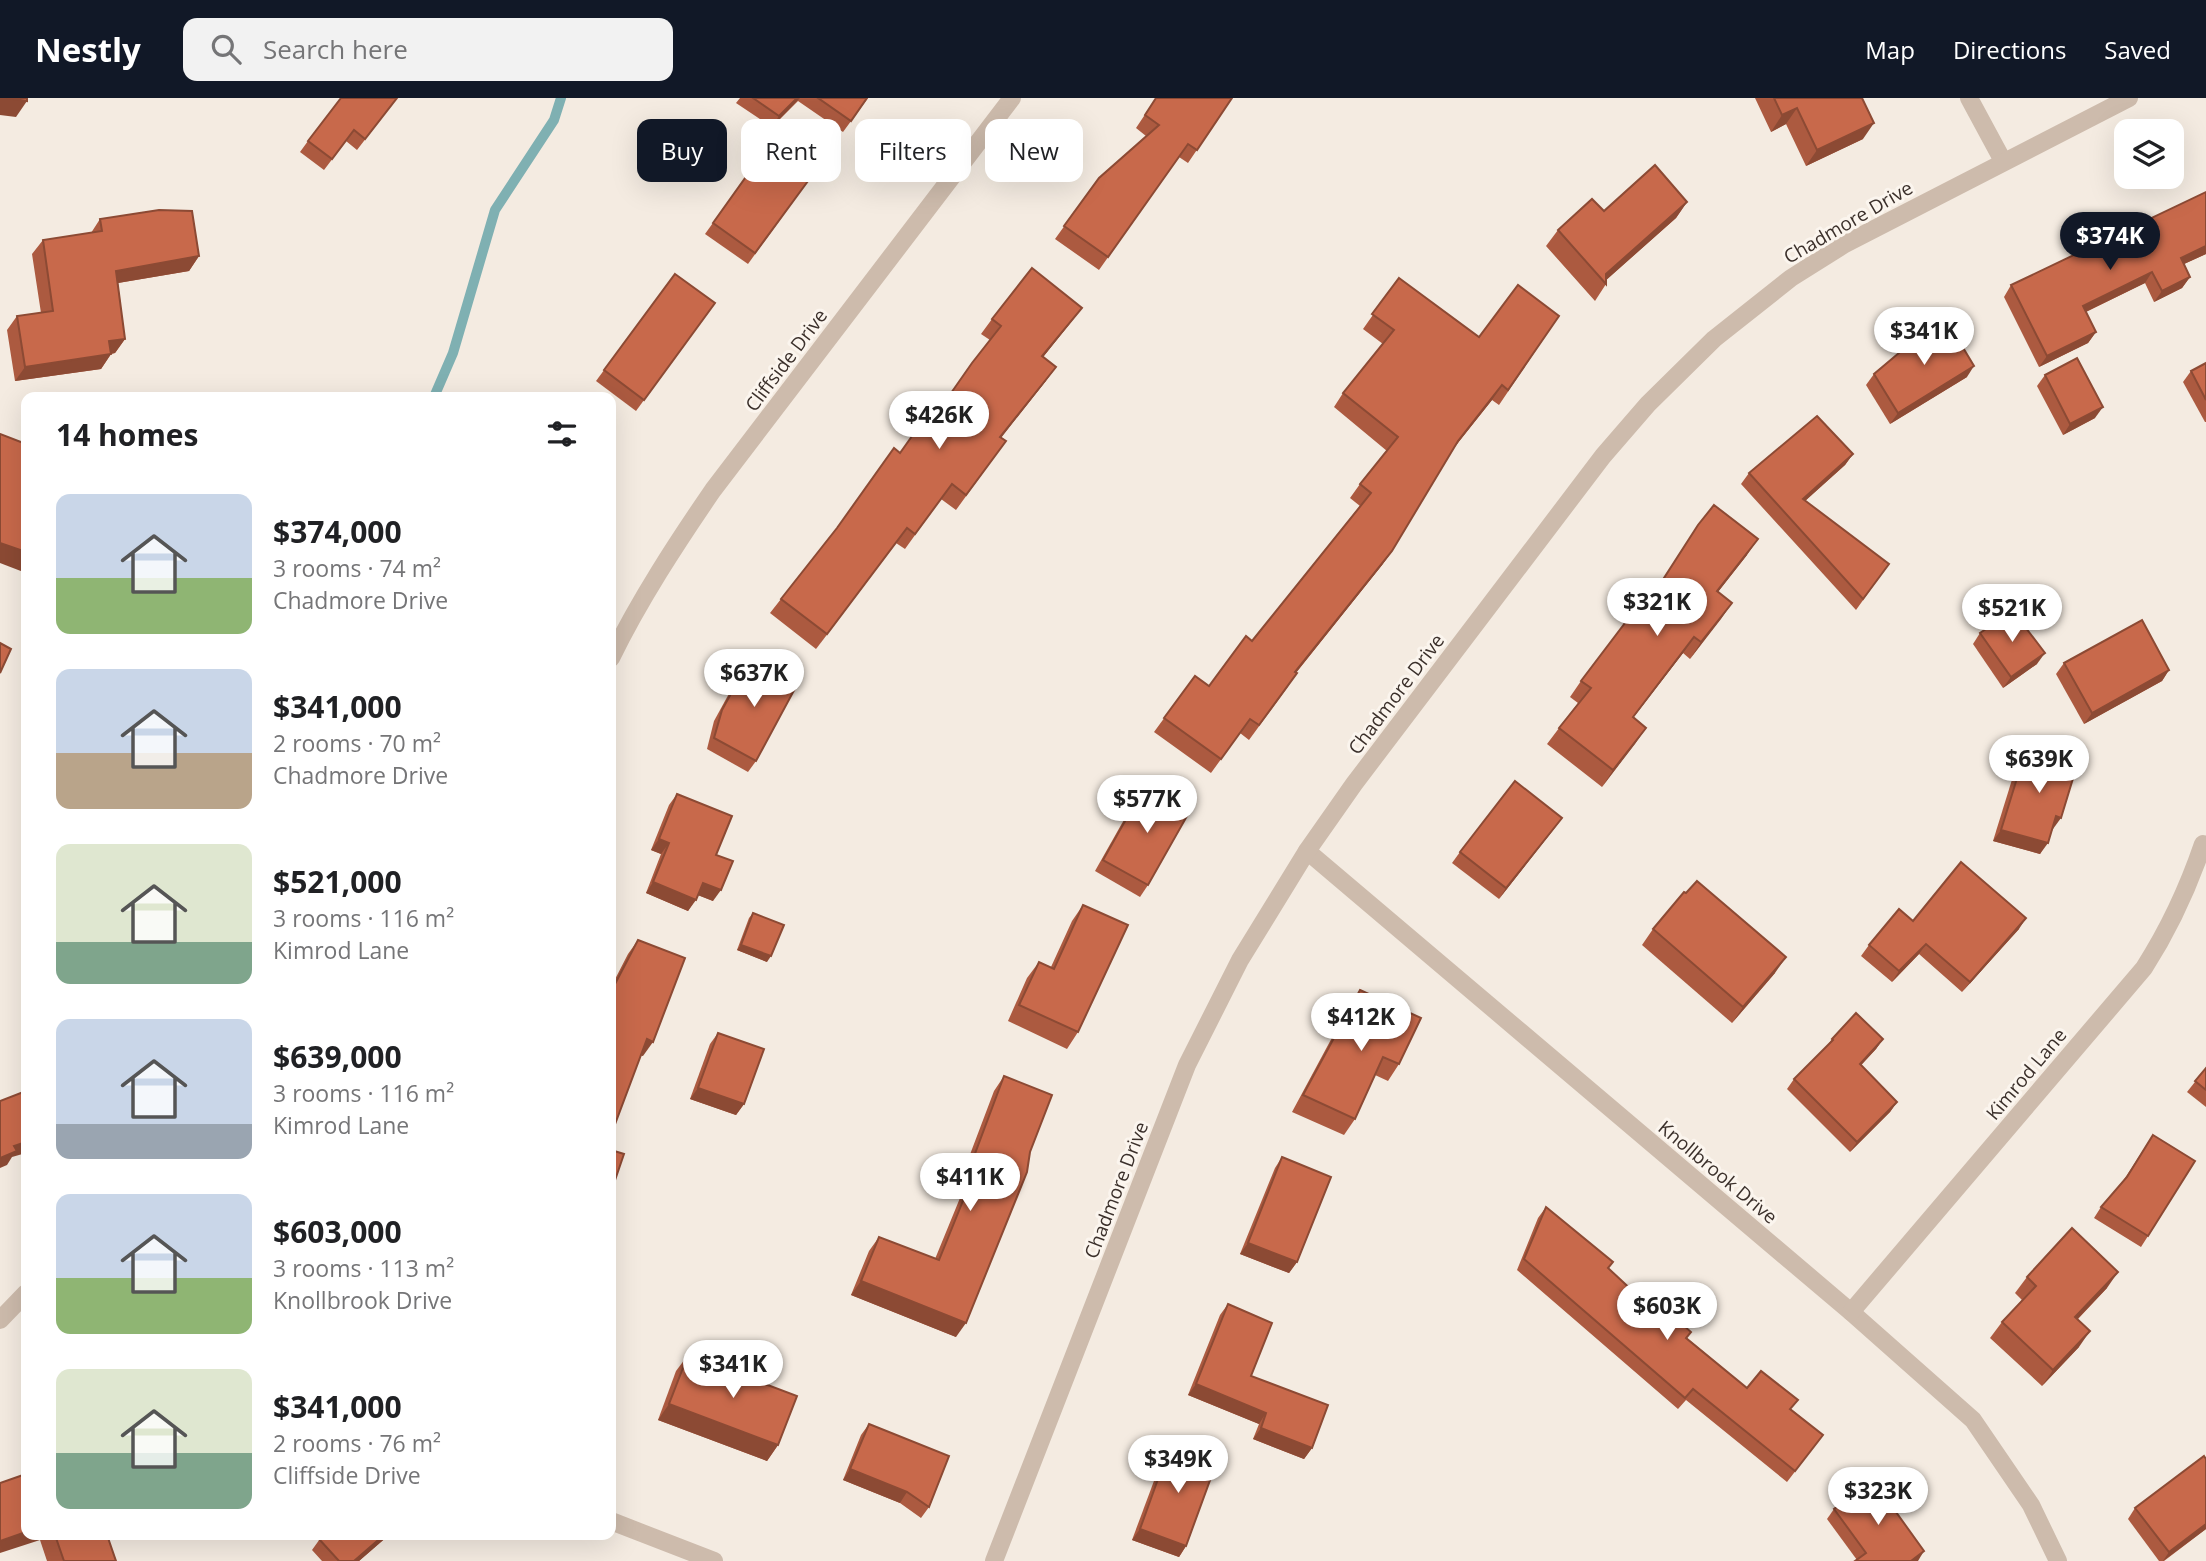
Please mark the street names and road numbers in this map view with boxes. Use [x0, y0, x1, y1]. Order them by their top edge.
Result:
street label: Chadmore Drive [1779, 175, 1917, 269]
street label: Cliffside Drive [739, 303, 833, 417]
street label: Chadmore Drive [1342, 628, 1450, 760]
street label: Kimrod Lane [1980, 1023, 2072, 1125]
street label: Knollbrook Drive [1653, 1114, 1783, 1230]
street label: Chadmore Drive [1078, 1118, 1154, 1262]

